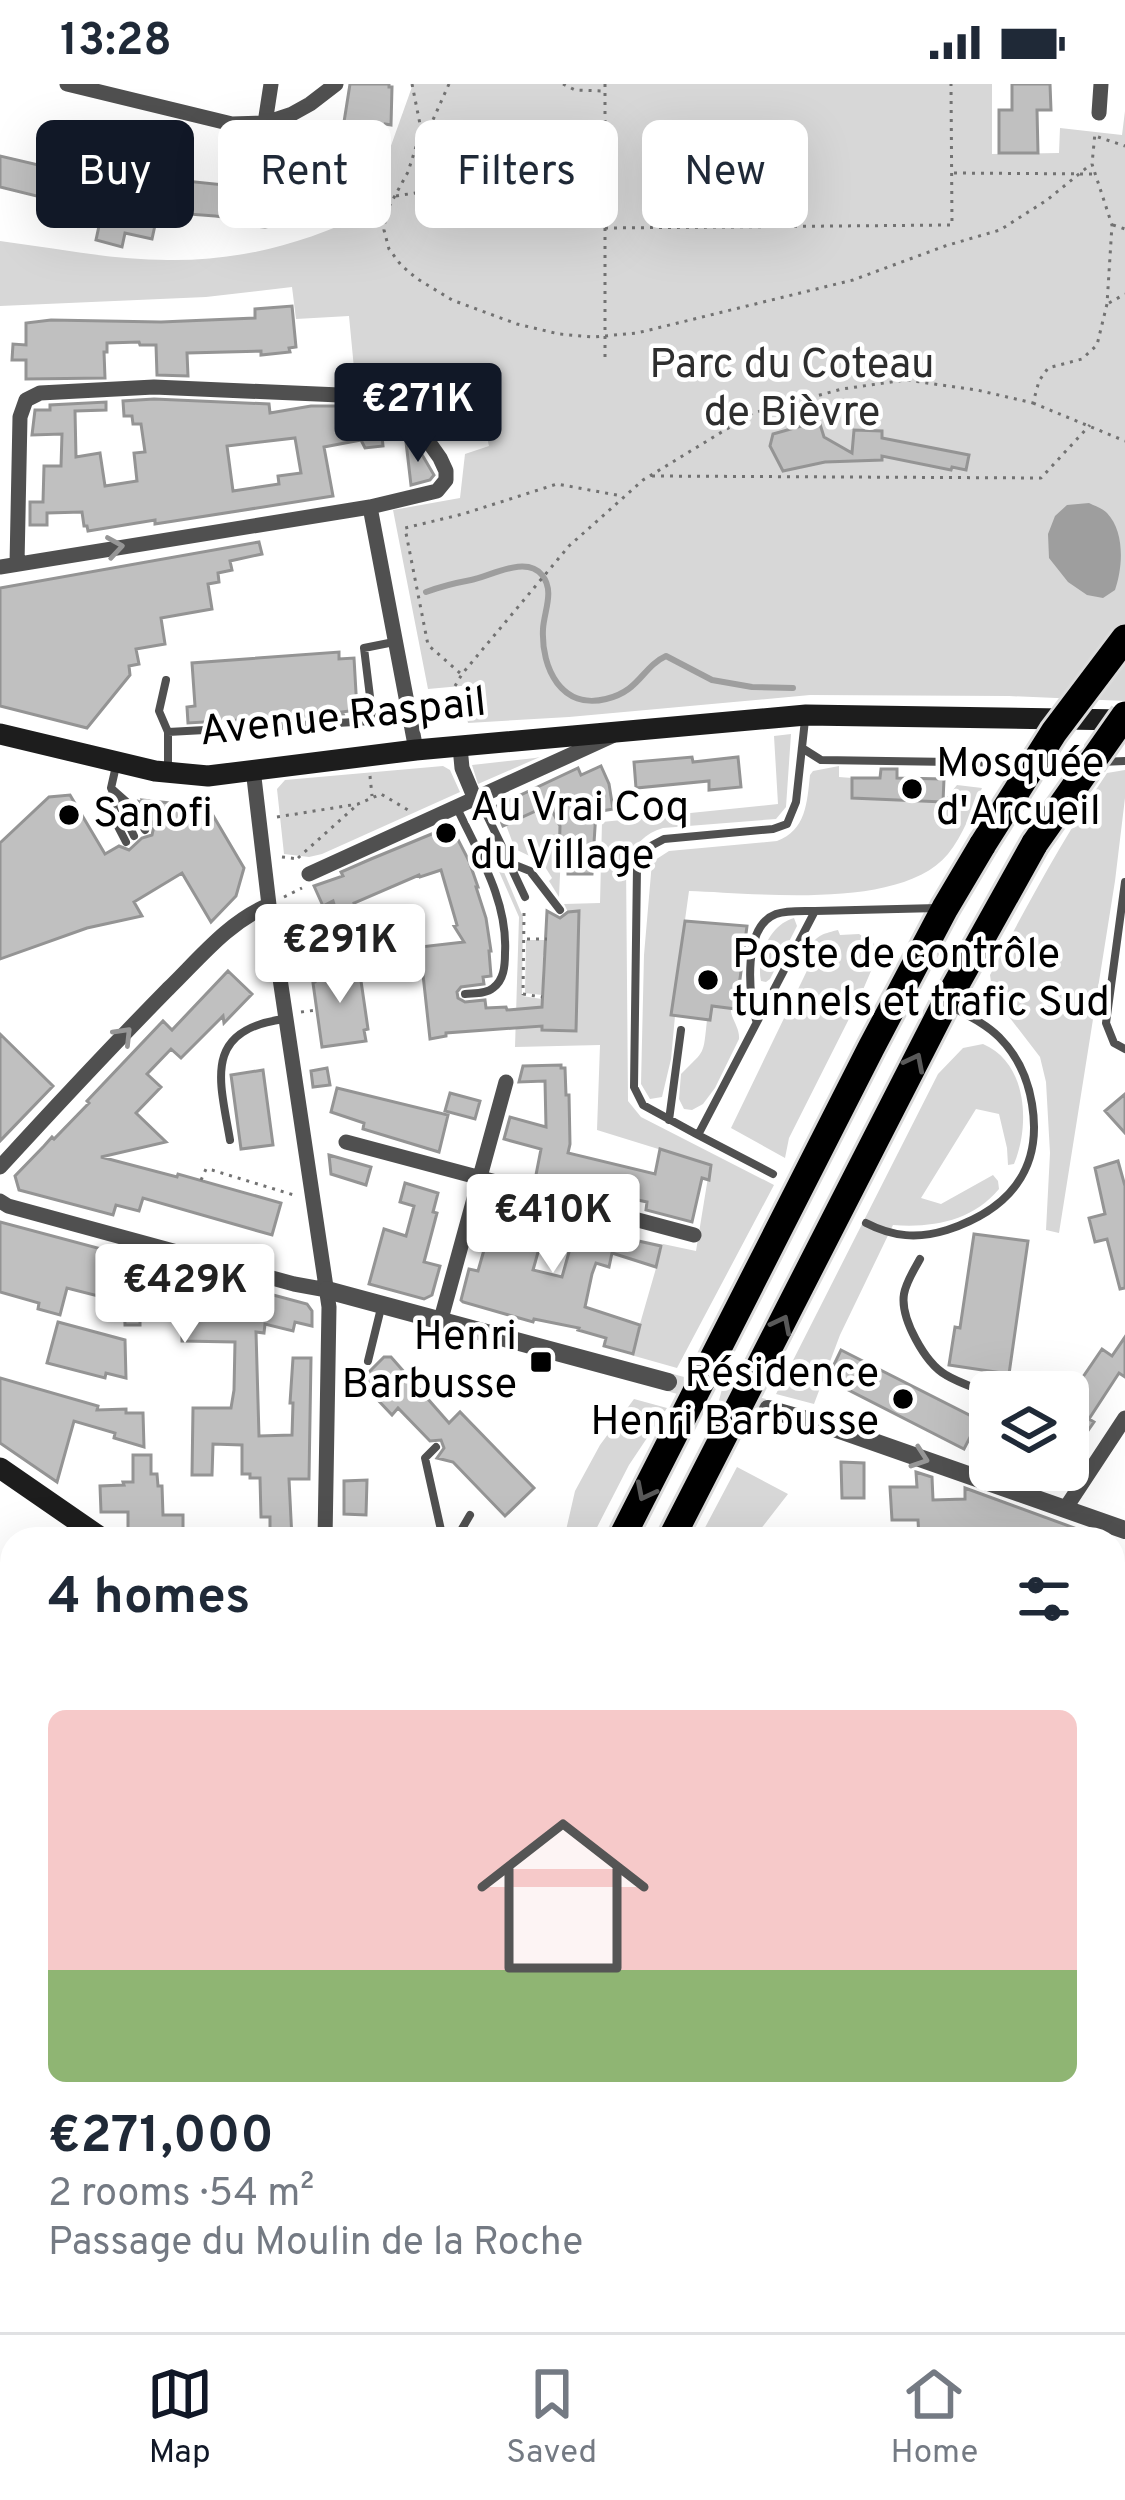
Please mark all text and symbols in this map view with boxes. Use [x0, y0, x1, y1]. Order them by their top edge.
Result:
text: 13:28 [60, 14, 172, 71]
chip: Buy [36, 120, 194, 228]
chip: Rent [218, 120, 391, 228]
chip: Filters [415, 120, 618, 228]
chip: New [642, 120, 808, 228]
park label: Parc du Coteau de Bièvre [649, 340, 935, 441]
pin: €271K [334, 363, 502, 465]
text: €271K [362, 377, 474, 426]
one-way arrow [105, 535, 125, 560]
street label: Avenue Raspail [197, 678, 489, 760]
place label: Mosquée d'Arcueil [936, 739, 1104, 840]
marker: Mosquée d'Arcueil [899, 776, 925, 802]
place label: Au Vrai Coq du Village [470, 783, 689, 884]
place label: Sanofi [93, 789, 213, 842]
marker: Sanofi [56, 802, 82, 828]
marker: Au Vrai Coq du Village [433, 820, 459, 846]
pin: €291K [256, 904, 424, 1006]
text: €291K [282, 918, 398, 967]
place label: Poste de contrôle tunnels et trafic Sud [732, 930, 1110, 1031]
marker: Poste de contrôle tunnels et trafic Sud [695, 967, 721, 993]
one-way arrow [109, 1027, 131, 1049]
one-way arrow [901, 1053, 925, 1074]
pin: €410K [469, 1174, 637, 1276]
text: €410K [494, 1188, 612, 1237]
pin: €429K [101, 1244, 269, 1346]
text: €429K [122, 1258, 248, 1307]
place label: Henri Barbusse [341, 1312, 517, 1413]
one-way arrow [768, 1314, 791, 1336]
marker: Henri Barbusse [528, 1349, 554, 1375]
place label: Résidence Henri Barbusse [590, 1349, 879, 1450]
map controls [969, 1371, 1089, 1491]
button: layers [969, 1371, 1089, 1491]
marker: Résidence Henri Barbusse [890, 1386, 916, 1412]
one-way arrow [908, 1444, 929, 1468]
one-way arrow [636, 1479, 659, 1501]
icon: filters [1011, 1566, 1077, 1632]
text: 4 homes [48, 1567, 250, 1632]
icon: home [455, 1788, 671, 2004]
text: €271,000 [48, 2106, 274, 2171]
text: 2 rooms · 54 m² [48, 2171, 314, 2220]
text: Passage du Moulin de la Roche [48, 2220, 583, 2269]
tab: Map [147, 2361, 213, 2475]
tab: Saved [506, 2361, 597, 2475]
tab: Home [891, 2361, 978, 2475]

